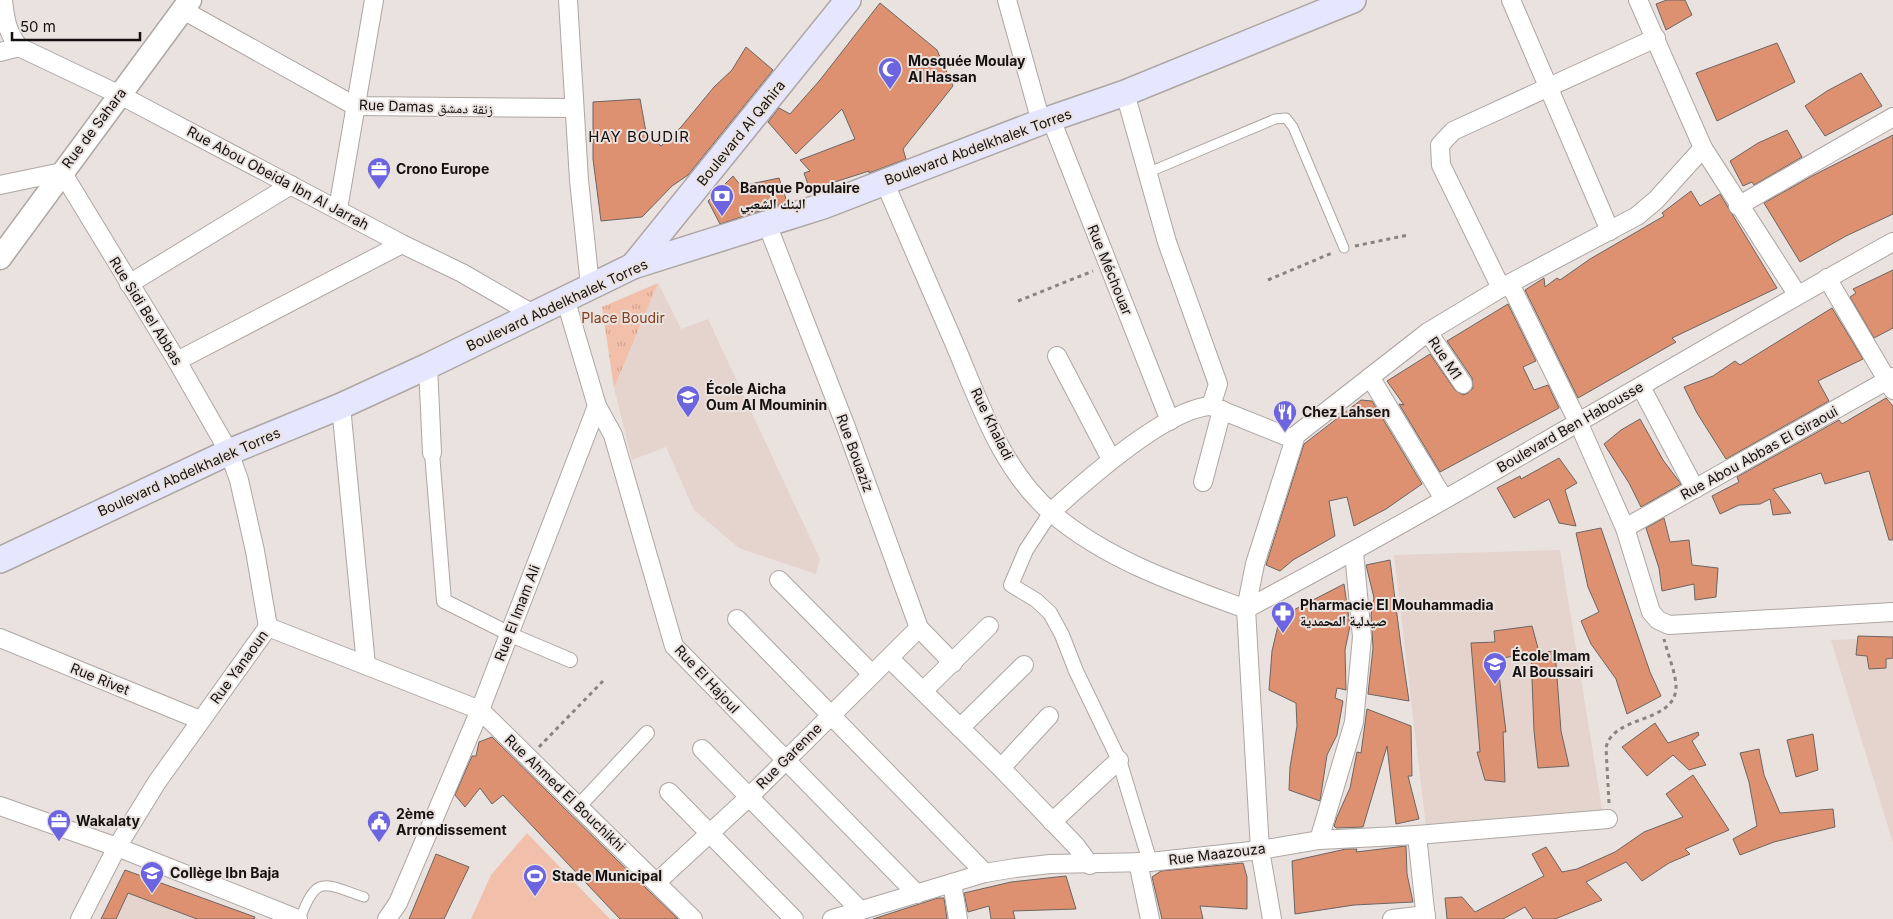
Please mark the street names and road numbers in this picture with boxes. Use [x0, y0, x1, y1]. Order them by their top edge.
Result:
street label: Boulevard Al Qahira [693, 77, 788, 189]
street label: Rue de Sahara [58, 84, 129, 171]
street label: Rue Damas زنقة دمشق [359, 96, 493, 119]
street label: Boulevard Abdelkhalek Torres [882, 105, 1074, 188]
street label: Rue Abou Obeida Ibn Al Jarrah [184, 122, 372, 233]
street label: Rue Méchouar [1085, 222, 1136, 318]
street label: Rue Sidi Bel Abbas [106, 253, 187, 368]
street label: Boulevard Abdelkhalek Torres [463, 255, 650, 354]
street label: Rue M1 [1425, 333, 1466, 382]
street label: Boulevard Ben Habousse [1493, 378, 1646, 476]
street label: Rue Khaladi [968, 385, 1017, 463]
street label: Rue Abou Abbas El Giraoui [1677, 402, 1840, 503]
street label: Rue Bouaziz [833, 411, 877, 494]
street label: Boulevard Abdelkhalek Torres [95, 423, 283, 520]
street label: Rue El Imam Ali [490, 562, 543, 663]
street label: Rue Yanaoun [206, 627, 271, 707]
street label: Rue El Hajoul [672, 641, 743, 716]
street label: Rue Rivet [68, 659, 133, 698]
street label: Rue Garenne [752, 719, 825, 792]
street label: Rue Ahmed El Bouchikhi [502, 731, 629, 855]
street label: Rue Maazouza [1167, 839, 1266, 868]

